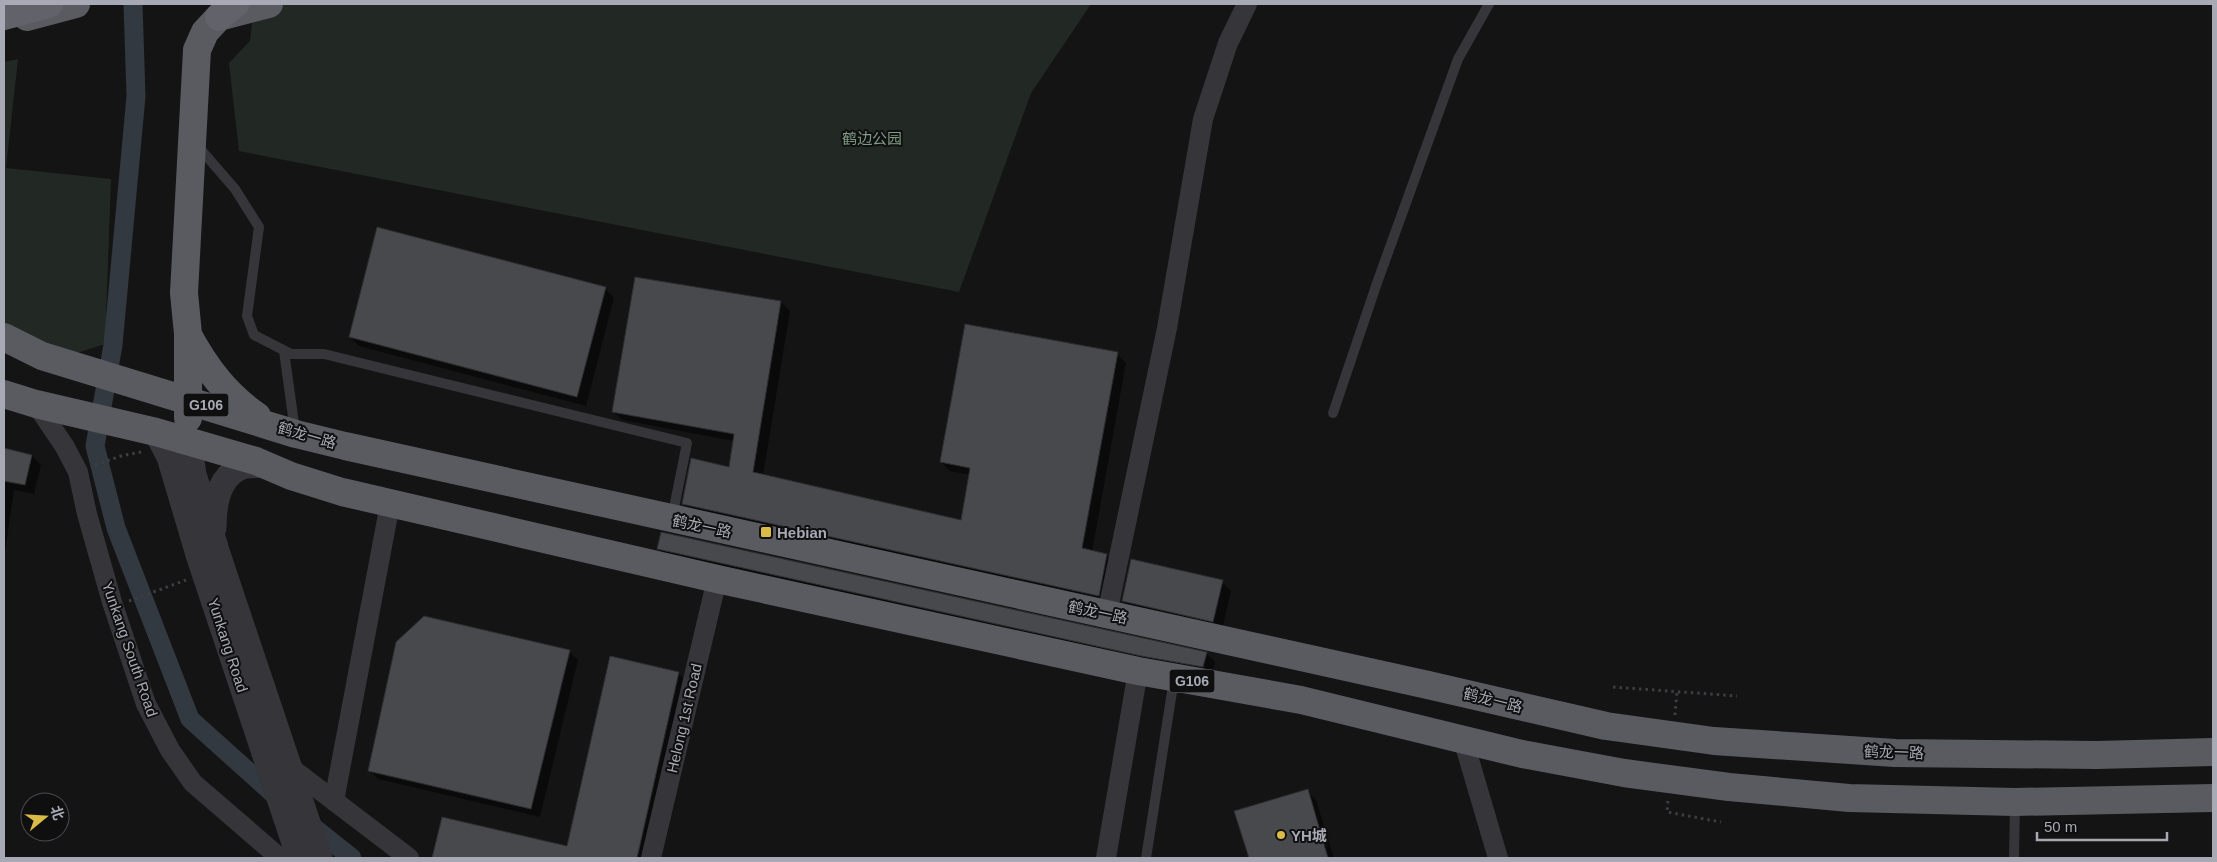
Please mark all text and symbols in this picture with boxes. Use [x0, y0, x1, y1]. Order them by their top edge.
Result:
park label: 鹤边公园 [842, 130, 902, 147]
road number: G106 [184, 394, 228, 416]
street label: 鹤龙一路 [276, 419, 338, 451]
street label: 鹤龙一路 [671, 511, 733, 541]
place label: Hebian [777, 524, 827, 541]
marker: Hebian [759, 525, 773, 539]
street label: Yunkang South Road [99, 579, 161, 719]
street label: Yunkang Road [205, 596, 251, 694]
street label: 鹤龙一路 [1067, 597, 1129, 627]
street label: Helong 1st Road [663, 662, 705, 774]
road number: G106 [1170, 669, 1214, 692]
street label: 鹤龙一路 [1462, 684, 1524, 716]
street label: 鹤龙一路 [1864, 742, 1924, 762]
north arrow [20, 792, 70, 842]
text: 北 [48, 804, 67, 822]
scale bar [2037, 810, 2167, 842]
text: 50 m [2044, 818, 2077, 835]
place label: YH城 [1291, 827, 1327, 844]
marker: YH城 [1275, 829, 1287, 841]

